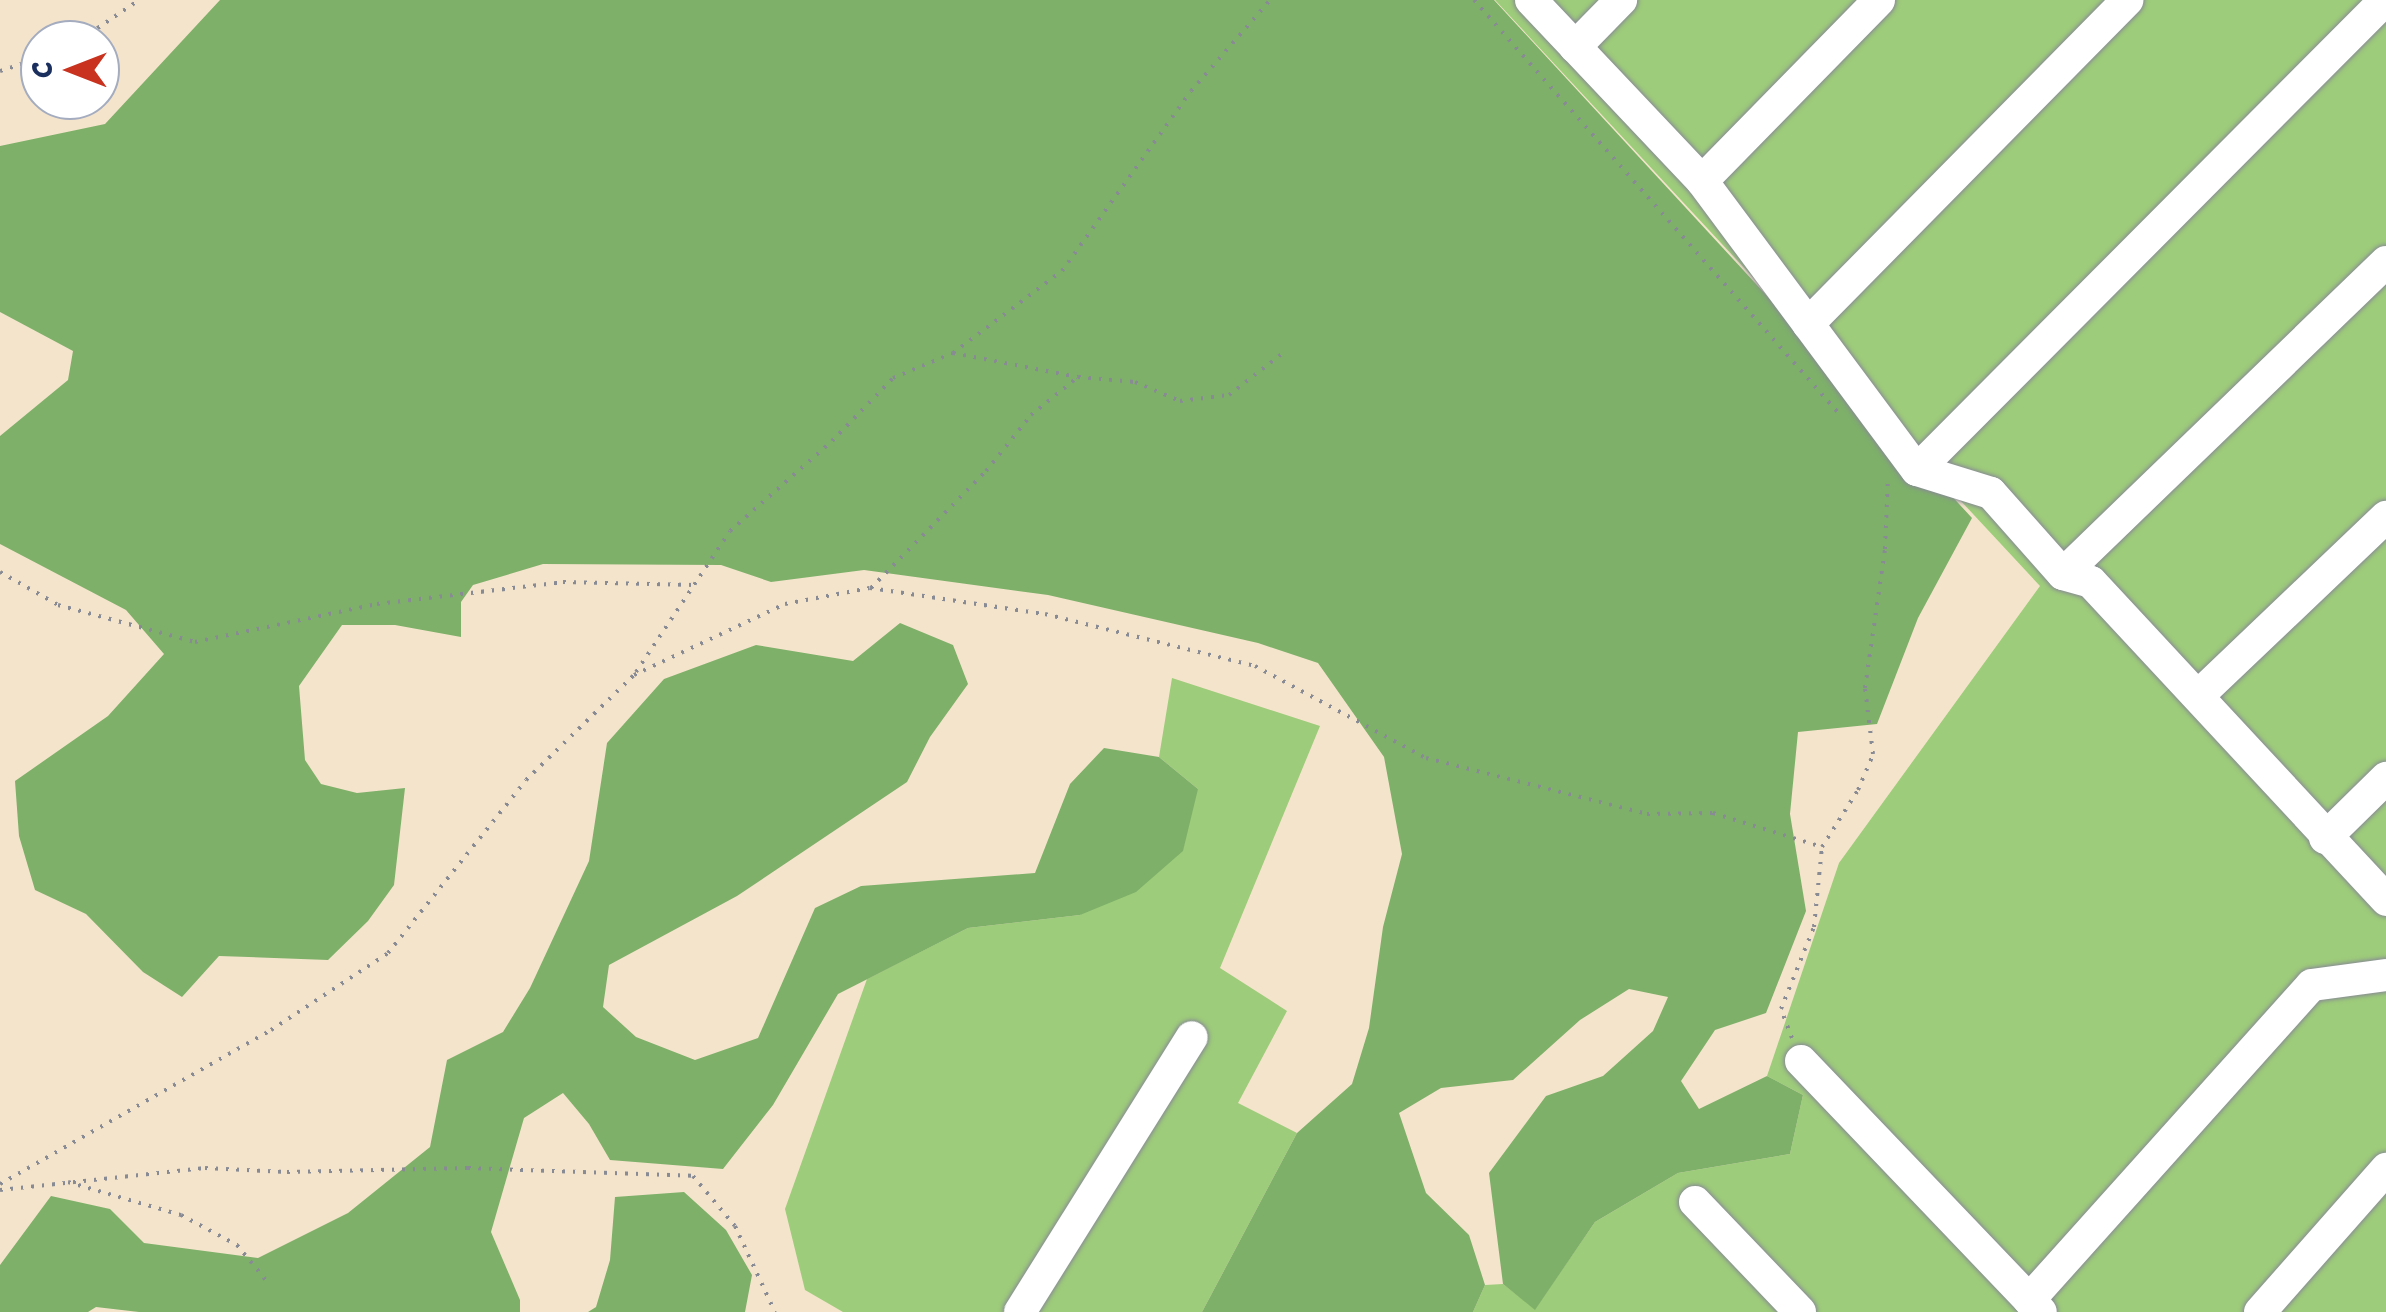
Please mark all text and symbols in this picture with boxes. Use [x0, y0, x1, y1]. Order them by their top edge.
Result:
north arrow [20, 20, 120, 120]
text: С [23, 61, 61, 79]

